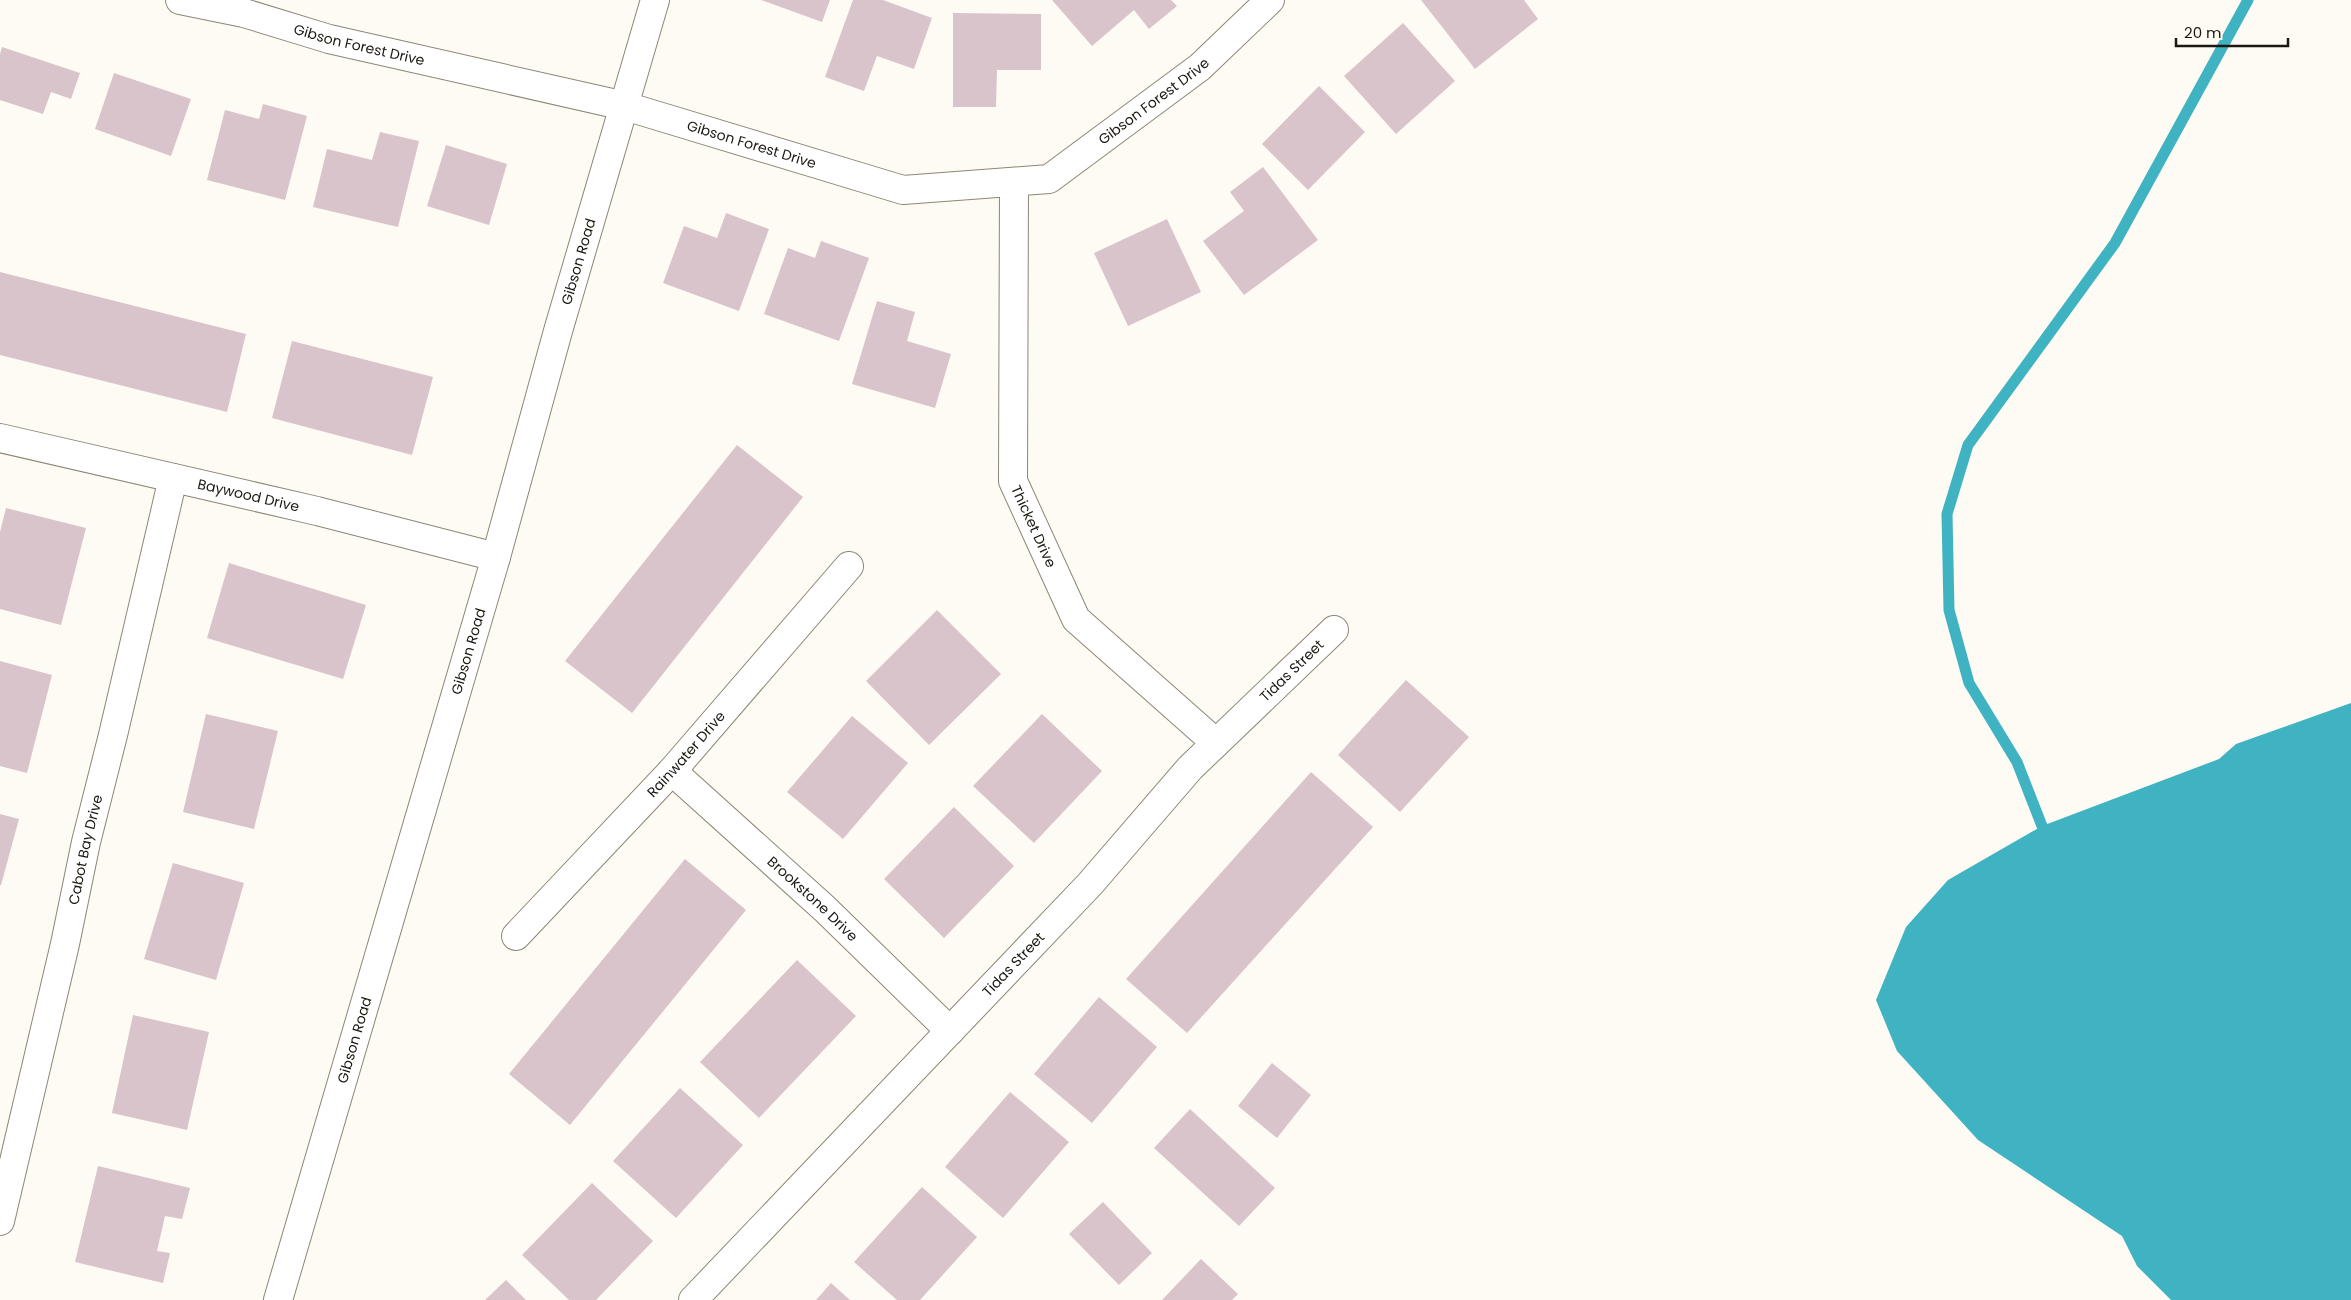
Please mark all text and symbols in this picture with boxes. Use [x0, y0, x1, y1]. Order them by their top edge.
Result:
scale bar [2176, 15, 2288, 47]
street label: Gibson Forest Drive [291, 19, 427, 70]
text: 20 m [2184, 22, 2222, 43]
street label: Gibson Forest Drive [1094, 53, 1214, 149]
street label: Gibson Forest Drive [685, 115, 819, 173]
street label: Gibson Road [556, 216, 600, 307]
street label: Baywood Drive [196, 474, 302, 517]
street label: Thicket Drive [1006, 482, 1061, 571]
street label: Gibson Road [446, 606, 490, 697]
street label: Tidas Street [1255, 635, 1328, 706]
street label: Rainwater Drive [642, 706, 730, 802]
street label: Cabot Bay Drive [63, 792, 108, 907]
street label: Brookstone Drive [763, 852, 863, 946]
street label: Tidas Street [978, 928, 1049, 1001]
street label: Gibson Road [332, 994, 376, 1086]

